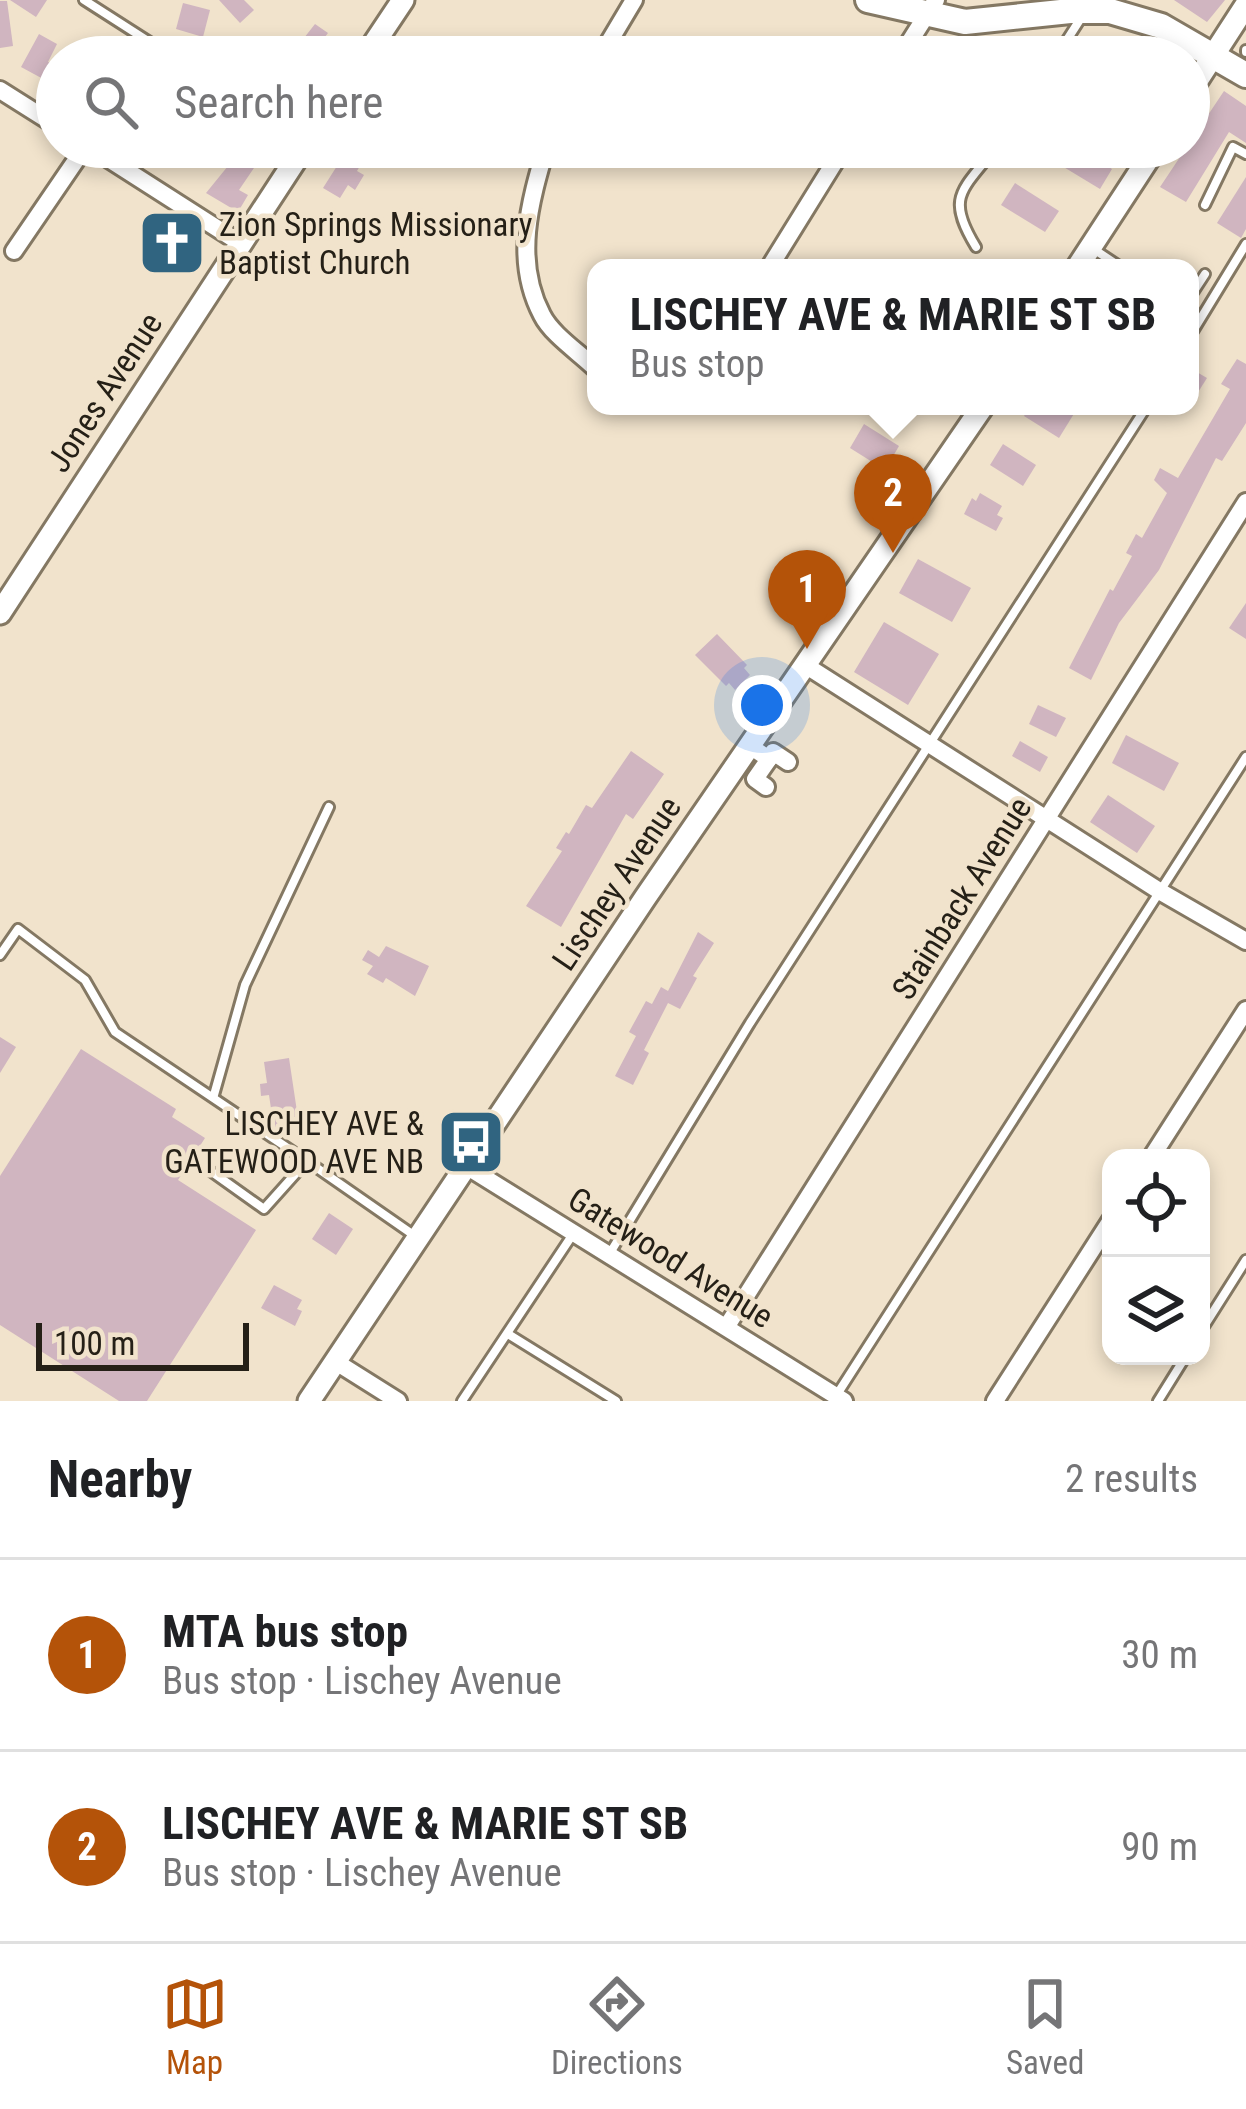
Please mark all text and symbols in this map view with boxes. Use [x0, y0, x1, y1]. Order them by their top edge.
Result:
search box [36, 36, 1210, 168]
icon: search [78, 69, 144, 135]
text: Search here [174, 76, 383, 129]
place label: Zion Springs Missionary Baptist Church [219, 205, 533, 282]
church icon: Zion Springs Missionary Baptist Church [137, 208, 207, 278]
popup [587, 259, 1199, 415]
text: LISCHEY AVE & MARIE ST SB [630, 288, 1156, 341]
street label: Jones Avenue [39, 305, 170, 479]
text: Bus stop [630, 341, 764, 387]
pin: 2 [854, 454, 932, 553]
pin: 1 [768, 550, 846, 649]
your location [732, 675, 792, 735]
street label: Lischey Avenue [544, 789, 689, 978]
street label: Stainback Avenue [884, 790, 1039, 1007]
place label: LISCHEY AVE & GATEWOOD AVE NB [164, 1104, 424, 1181]
bus stop icon: LISCHEY AVE & GATEWOOD AVE NB [436, 1107, 506, 1177]
map controls [1102, 1149, 1210, 1365]
button: locate [1102, 1149, 1210, 1257]
street label: Gatewood Avenue [561, 1179, 780, 1336]
button: layers [1102, 1257, 1210, 1365]
scale bar [36, 1317, 249, 1370]
text: 100 m [54, 1324, 135, 1363]
text: Nearby [48, 1450, 192, 1509]
text: 2 results [1065, 1456, 1198, 1502]
text: MTA bus stop [162, 1605, 408, 1658]
text: 1 [77, 1632, 97, 1678]
text: 30 m [1121, 1632, 1198, 1678]
text: Bus stop · Lischey Avenue [162, 1658, 562, 1704]
text: LISCHEY AVE & MARIE ST SB [162, 1797, 688, 1850]
text: 2 [77, 1824, 97, 1870]
text: 90 m [1121, 1824, 1198, 1870]
text: Bus stop · Lischey Avenue [162, 1850, 562, 1896]
tab: Map [162, 1971, 228, 2082]
tab: Directions [551, 1971, 683, 2082]
tab: Saved [1006, 1971, 1084, 2082]

